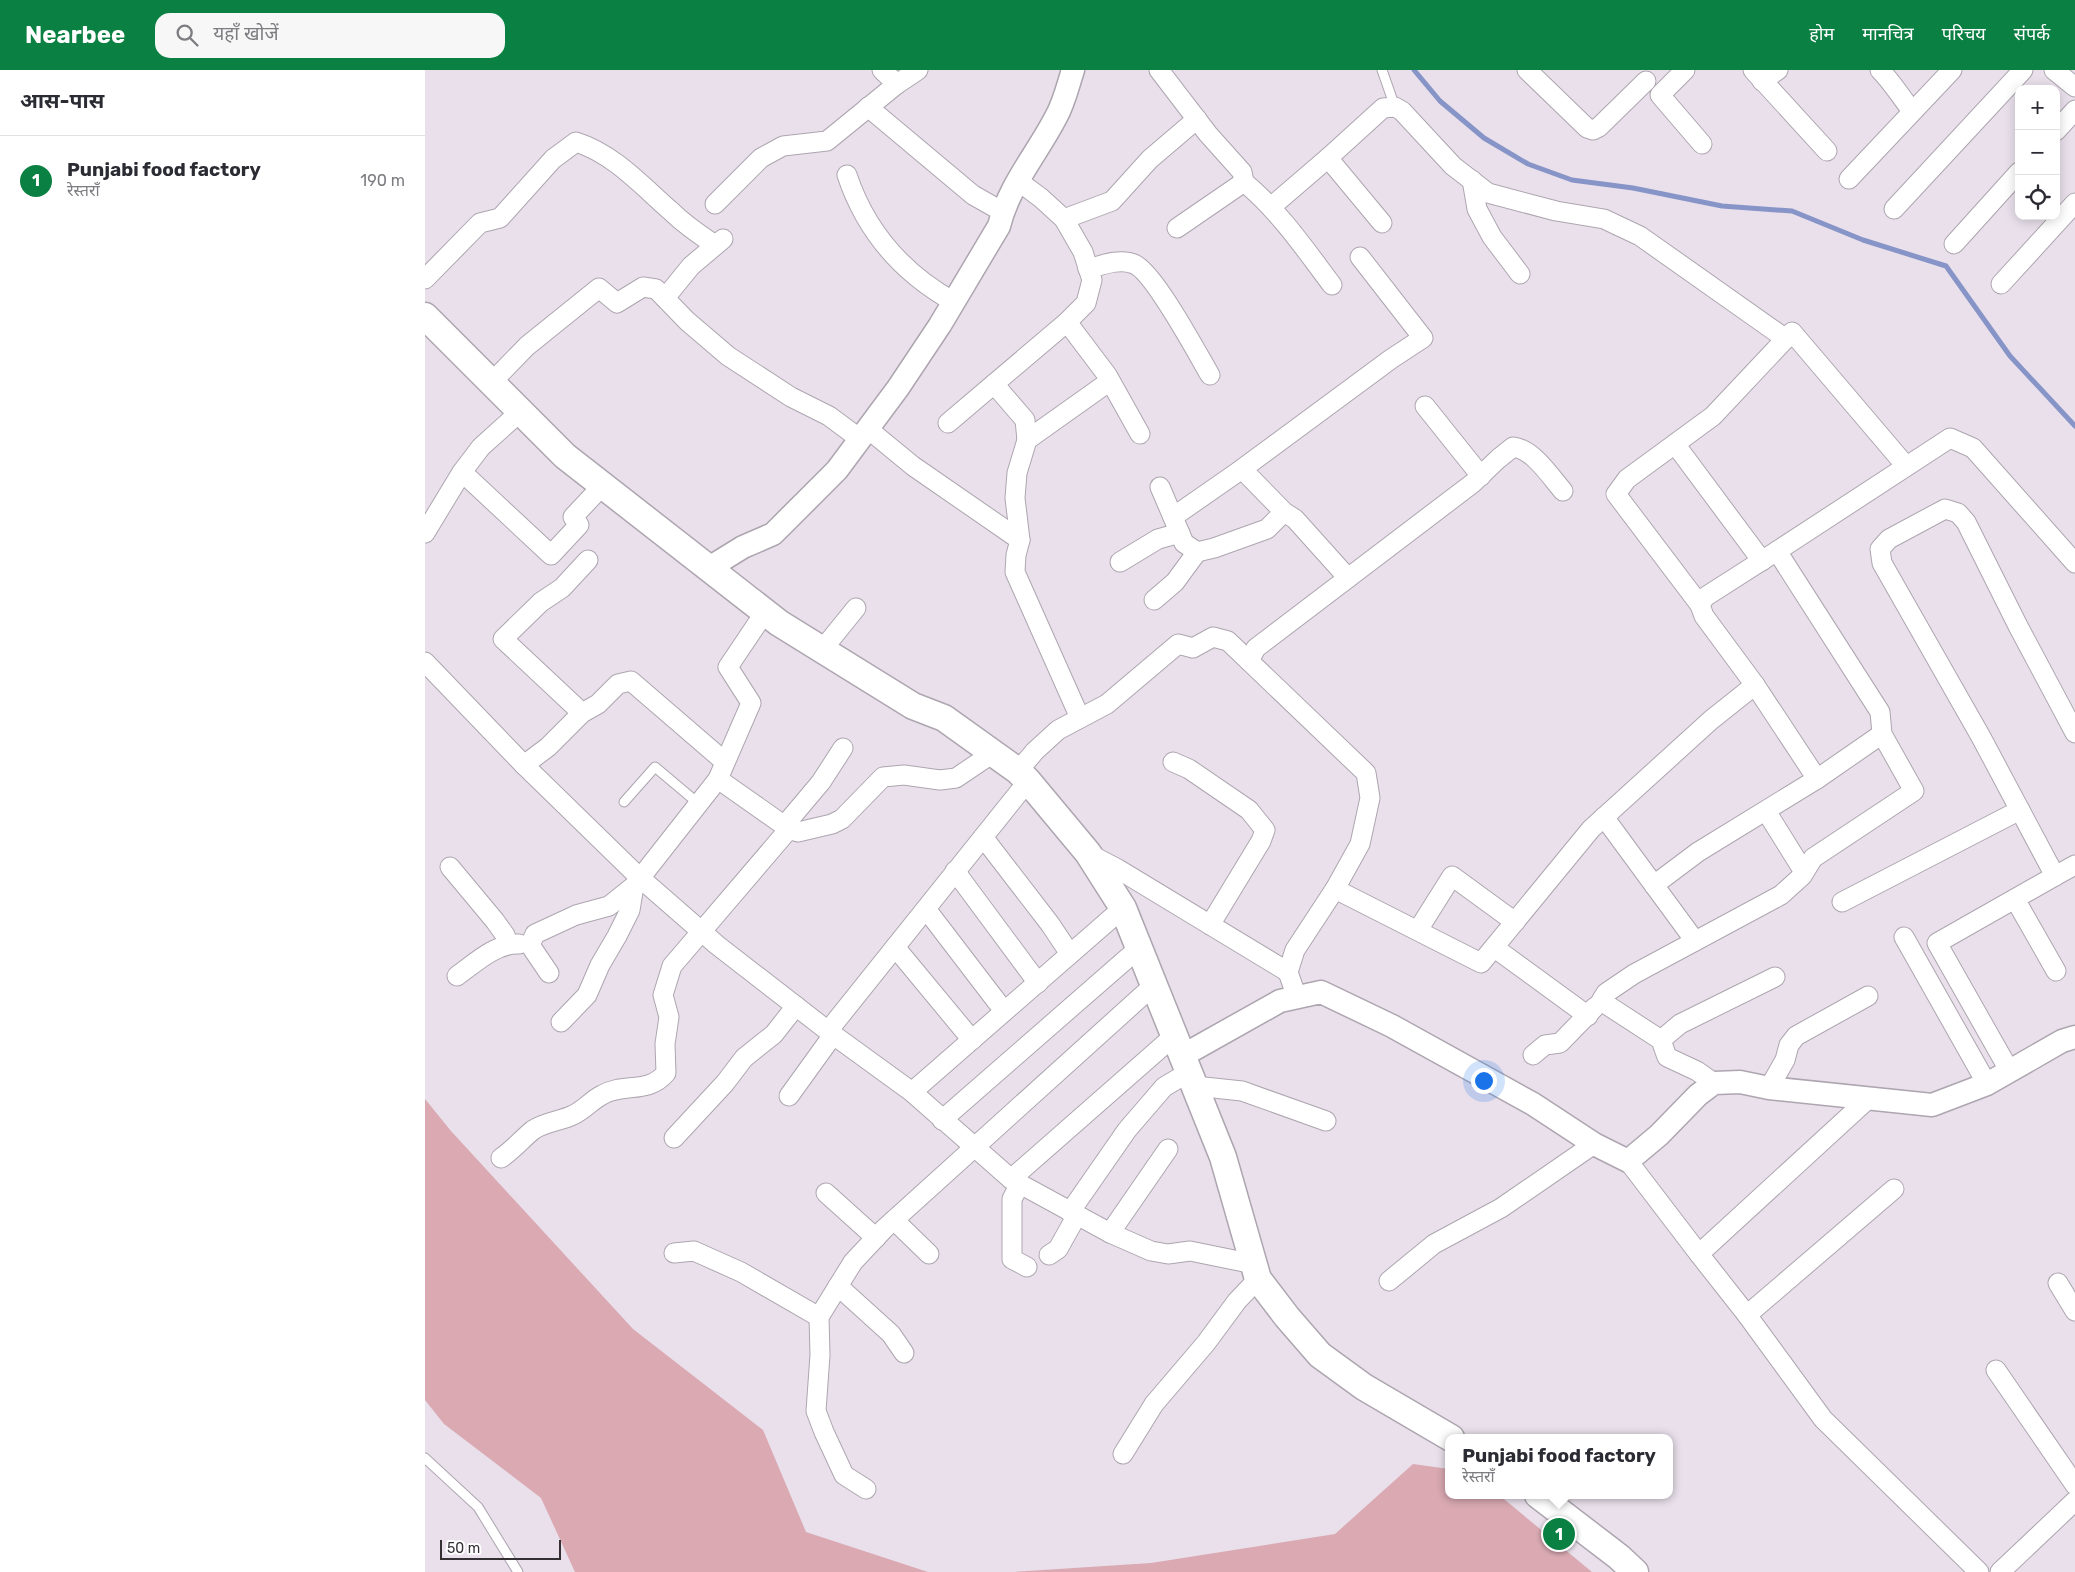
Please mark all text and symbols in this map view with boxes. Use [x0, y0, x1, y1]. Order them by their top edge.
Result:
search box [155, 13, 505, 58]
text: Nearbee [25, 21, 125, 49]
icon: search [173, 21, 201, 49]
text: यहाँ खोजें [213, 22, 278, 45]
text: होम [1809, 23, 1834, 45]
text: मानचित्र [1862, 23, 1914, 45]
text: परिचय [1942, 23, 1986, 45]
text: संपर्क [2014, 23, 2050, 45]
map controls [2015, 85, 2060, 220]
button: + [2015, 85, 2060, 130]
text: आस-पास [20, 88, 104, 113]
button: − [2015, 130, 2060, 175]
text: Punjabi food factory [67, 158, 261, 181]
text: 1 [32, 171, 40, 190]
text: 190 m [360, 171, 405, 190]
button: locate [2015, 175, 2060, 220]
text: रेस्तराँ [67, 181, 100, 200]
your location [1471, 1068, 1497, 1094]
popup [1445, 1434, 1673, 1499]
text: Punjabi food factory [1462, 1444, 1656, 1467]
text: रेस्तराँ [1462, 1467, 1495, 1486]
pin: 1 [1543, 1515, 1575, 1553]
scale bar [440, 1537, 561, 1560]
text: 50 m [447, 1540, 480, 1557]

